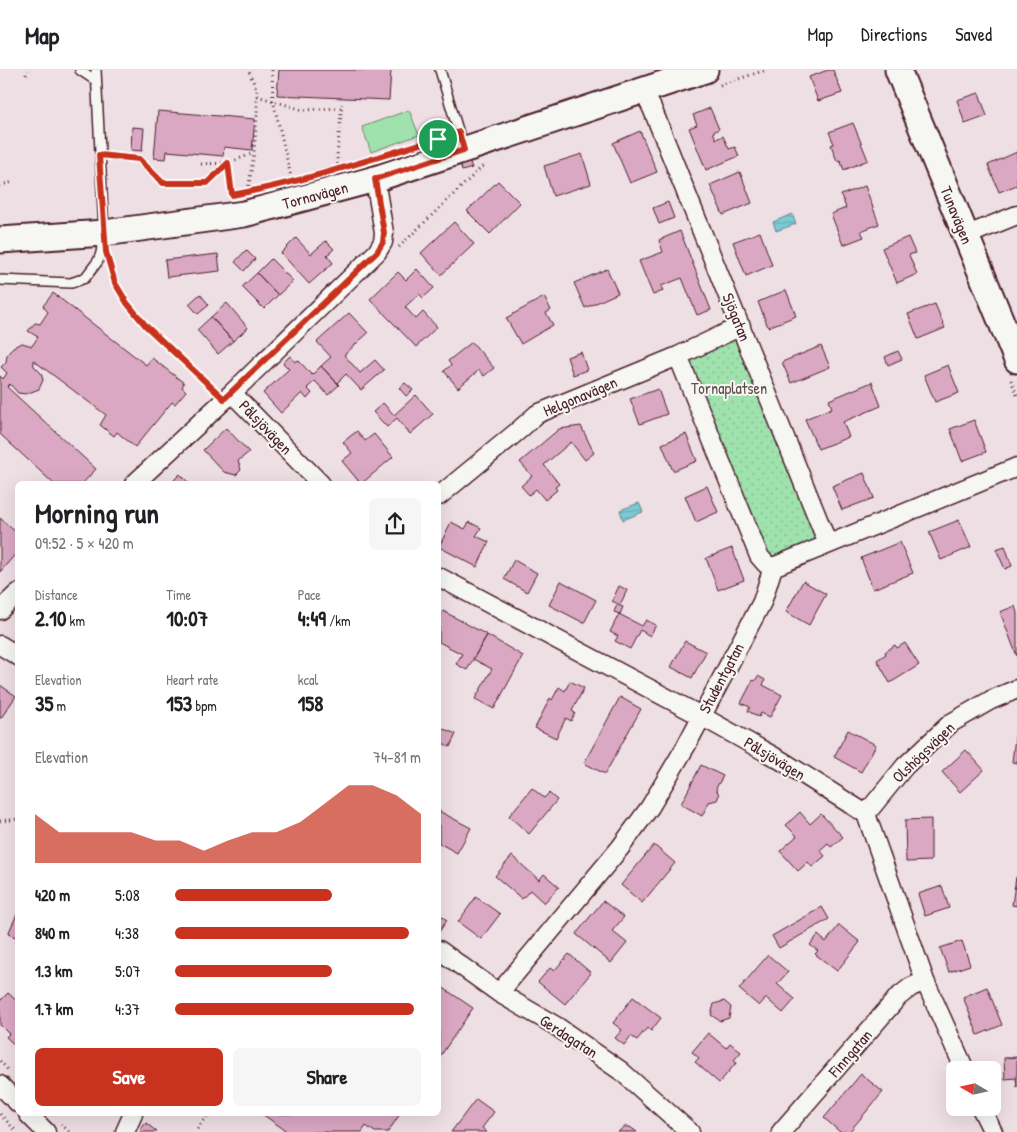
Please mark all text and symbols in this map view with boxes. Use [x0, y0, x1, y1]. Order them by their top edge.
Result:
text: Map [25, 19, 59, 51]
text: Map [808, 22, 833, 47]
text: Directions [861, 22, 927, 47]
text: Saved [955, 22, 992, 47]
pin [417, 118, 459, 160]
icon: arrive [424, 125, 452, 153]
street label: Tornavägen [280, 176, 350, 214]
street label: Tunavägen [935, 183, 979, 247]
street label: Sjögatan [717, 290, 757, 344]
street label: Helgonavägen [540, 371, 620, 421]
park label: Tornaplatsen [691, 377, 767, 399]
street label: Pålsjövägen [234, 395, 298, 459]
text: Morning run [35, 494, 159, 532]
button: share [369, 498, 421, 550]
text: 09:52 · 5 × 420 m [35, 532, 134, 554]
text: Distance [35, 585, 78, 604]
text: Time [166, 585, 191, 604]
text: Pace [298, 585, 321, 604]
text: 2.10 [35, 604, 66, 633]
text: 10:07 [166, 604, 208, 633]
text: 4:49 [298, 604, 326, 633]
text: km [66, 611, 85, 630]
text: /km [326, 611, 350, 630]
street label: Studentgatan [693, 639, 749, 717]
text: Elevation [35, 670, 82, 689]
text: Heart rate [166, 670, 219, 689]
text: kcal [298, 670, 318, 689]
text: 35 [35, 689, 53, 718]
text: 153 [166, 689, 192, 718]
text: 158 [298, 689, 323, 718]
text: m [53, 696, 66, 715]
text: bpm [192, 696, 217, 715]
street label: Olshögsvägen [887, 717, 959, 787]
street label: Pålsjövägen [740, 731, 810, 785]
text: Elevation [35, 746, 88, 768]
text: 74–81 m [373, 746, 421, 768]
text: 420 m [35, 884, 70, 906]
text: 5:08 [115, 884, 140, 906]
text: 840 m [35, 922, 70, 944]
text: 4:38 [115, 922, 139, 944]
text: 1.3 km [35, 960, 73, 982]
text: 5:07 [115, 960, 141, 982]
text: 1.7 km [35, 998, 73, 1020]
text: 4:37 [115, 998, 140, 1020]
street label: Gerdagatan [536, 1009, 602, 1063]
street label: Finngatan [823, 1024, 877, 1082]
button: Save [35, 1048, 223, 1106]
button: Share [233, 1048, 421, 1106]
north arrow [946, 1061, 1001, 1116]
map controls [946, 1061, 1001, 1116]

